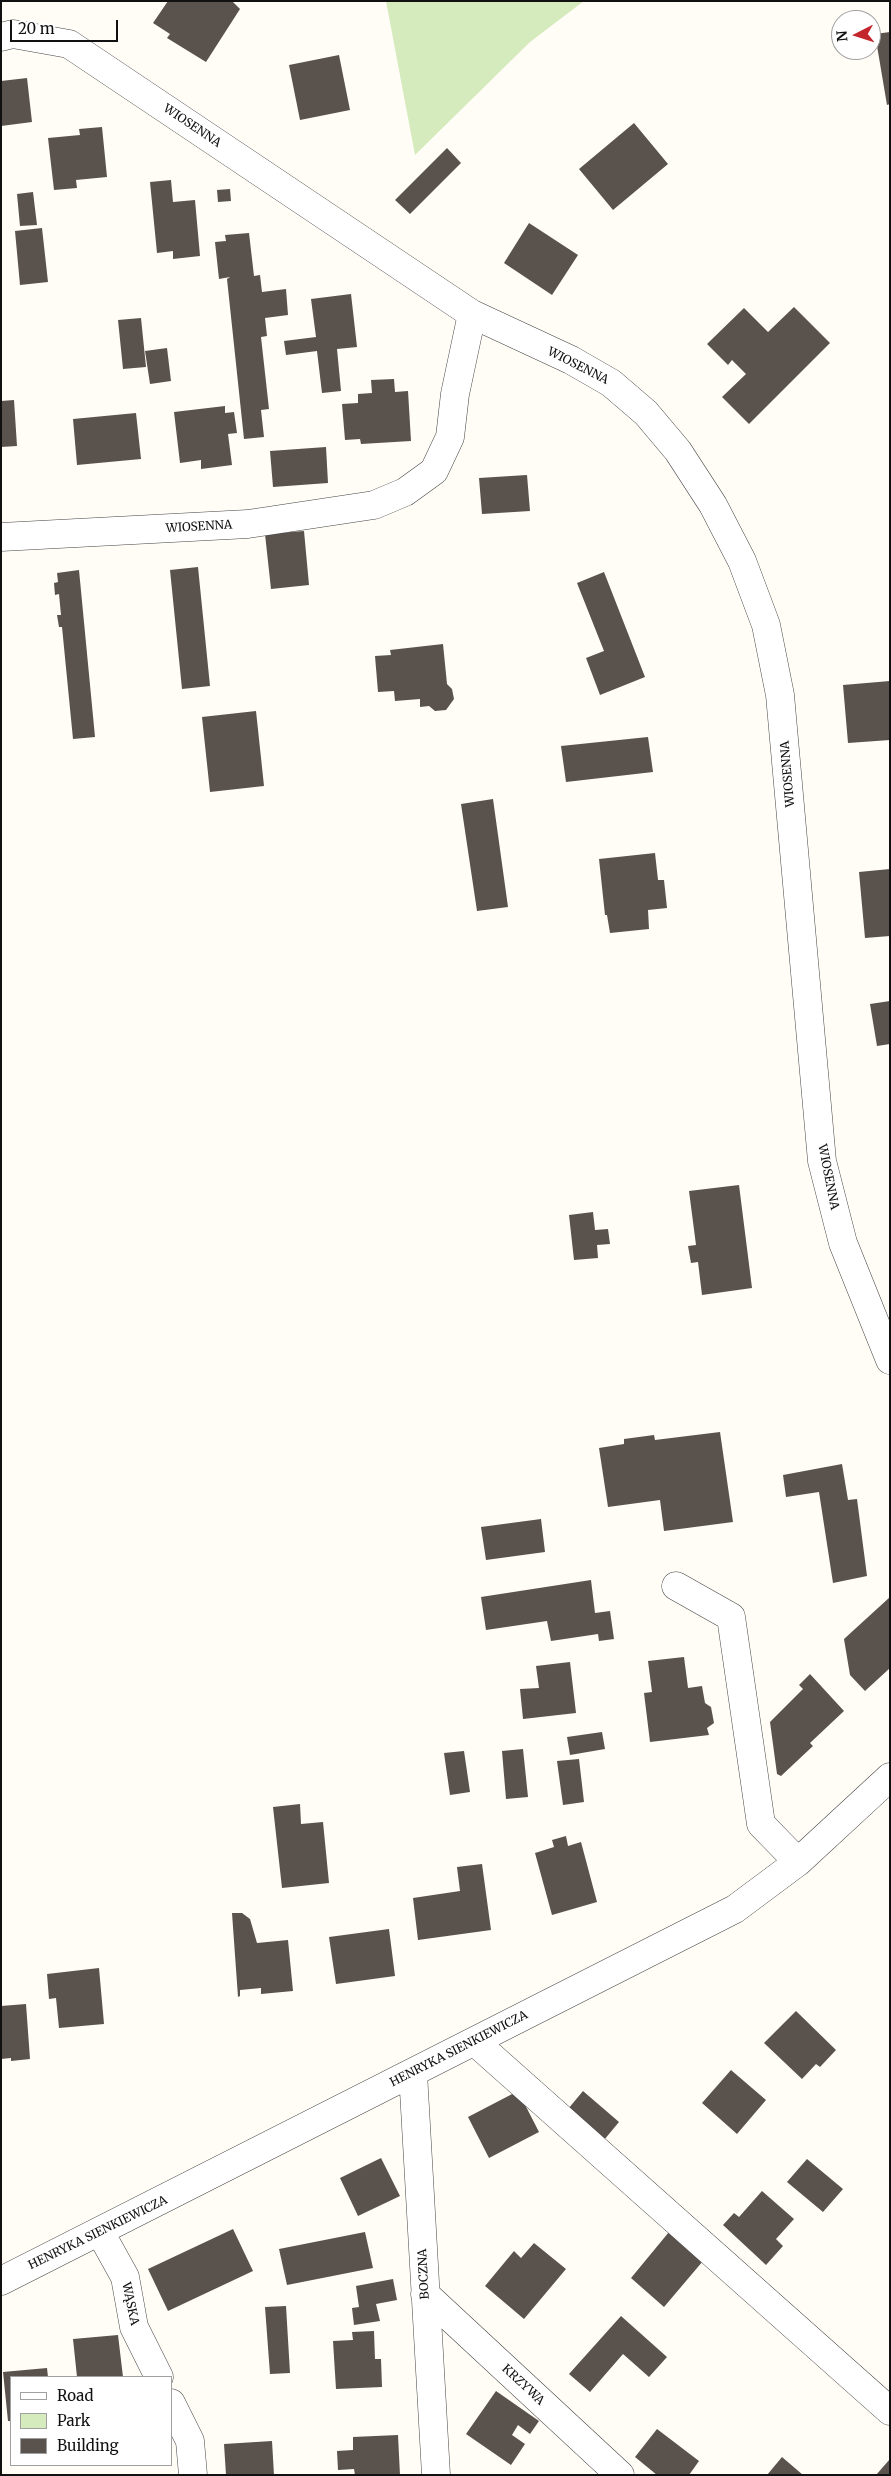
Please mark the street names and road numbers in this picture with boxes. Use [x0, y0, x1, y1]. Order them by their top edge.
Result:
street label: WIOSENNA [160, 101, 224, 151]
street label: WIOSENNA [545, 344, 611, 388]
street label: WIOSENNA [165, 518, 233, 536]
street label: WIOSENNA [778, 740, 798, 808]
street label: WIOSENNA [815, 1143, 841, 1211]
street label: HENRYKA SIENKIEWICZA [388, 2008, 530, 2090]
street label: HENRYKA SIENKIEWICZA [26, 2193, 170, 2273]
street label: BOCZNA [415, 2248, 433, 2300]
street label: WĄSKA [118, 2281, 142, 2327]
street label: KRZYWA [499, 2362, 547, 2408]

